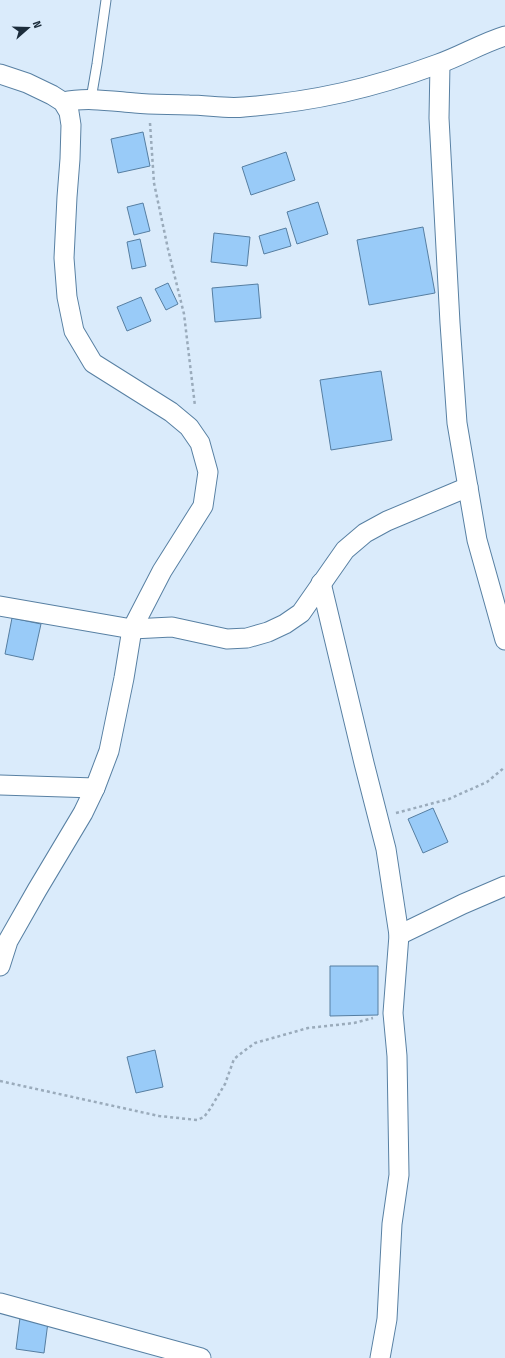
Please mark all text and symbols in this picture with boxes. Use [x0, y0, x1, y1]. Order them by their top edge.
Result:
north arrow [8, 8, 48, 48]
text: N [30, 19, 44, 30]

